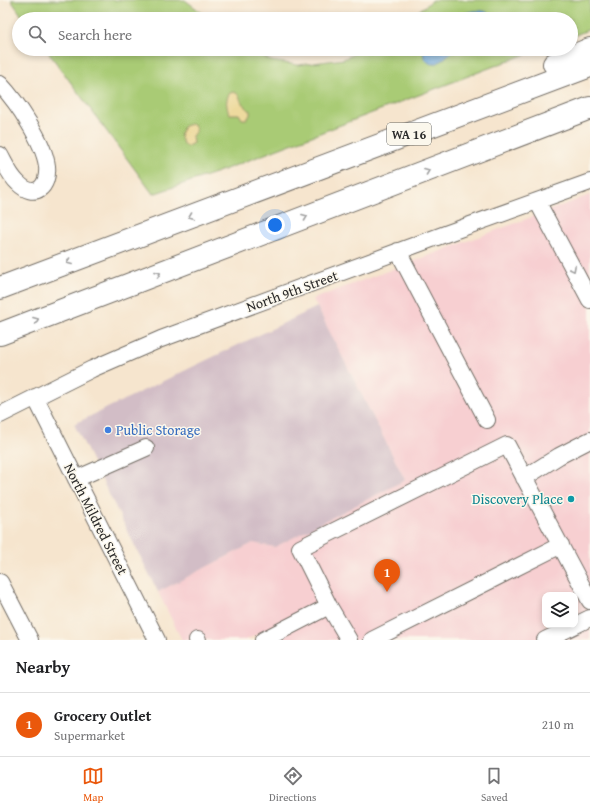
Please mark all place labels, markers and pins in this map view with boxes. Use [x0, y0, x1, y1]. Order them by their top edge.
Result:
place label: Public Storage [116, 420, 201, 440]
marker: Public Storage [103, 425, 113, 435]
place label: Discovery Place [472, 489, 563, 509]
marker: Discovery Place [566, 494, 576, 504]
pin: 1 [374, 559, 400, 592]

